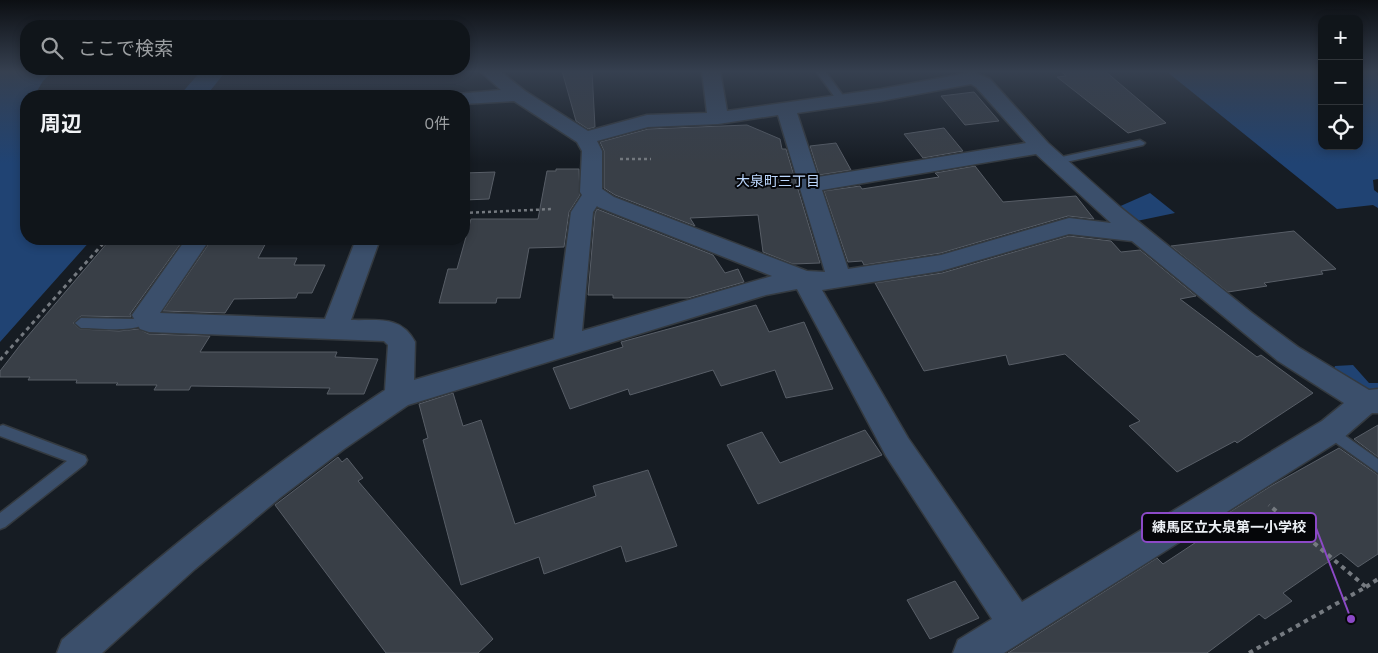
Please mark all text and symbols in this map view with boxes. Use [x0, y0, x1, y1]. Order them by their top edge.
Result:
map controls [1318, 15, 1363, 150]
button: + [1318, 15, 1363, 60]
search box [20, 20, 470, 75]
icon: search [38, 34, 66, 62]
text: ここで検索 [78, 36, 173, 62]
button: − [1318, 60, 1363, 105]
button: locate [1318, 105, 1363, 150]
text: 周辺 [40, 110, 82, 138]
text: 0件 [424, 113, 450, 135]
district label: 大泉町三丁目 [736, 172, 820, 191]
callout: 練馬区立大泉第一小学校 [1142, 513, 1316, 542]
text: 練馬区立大泉第一小学校 [1152, 518, 1306, 537]

